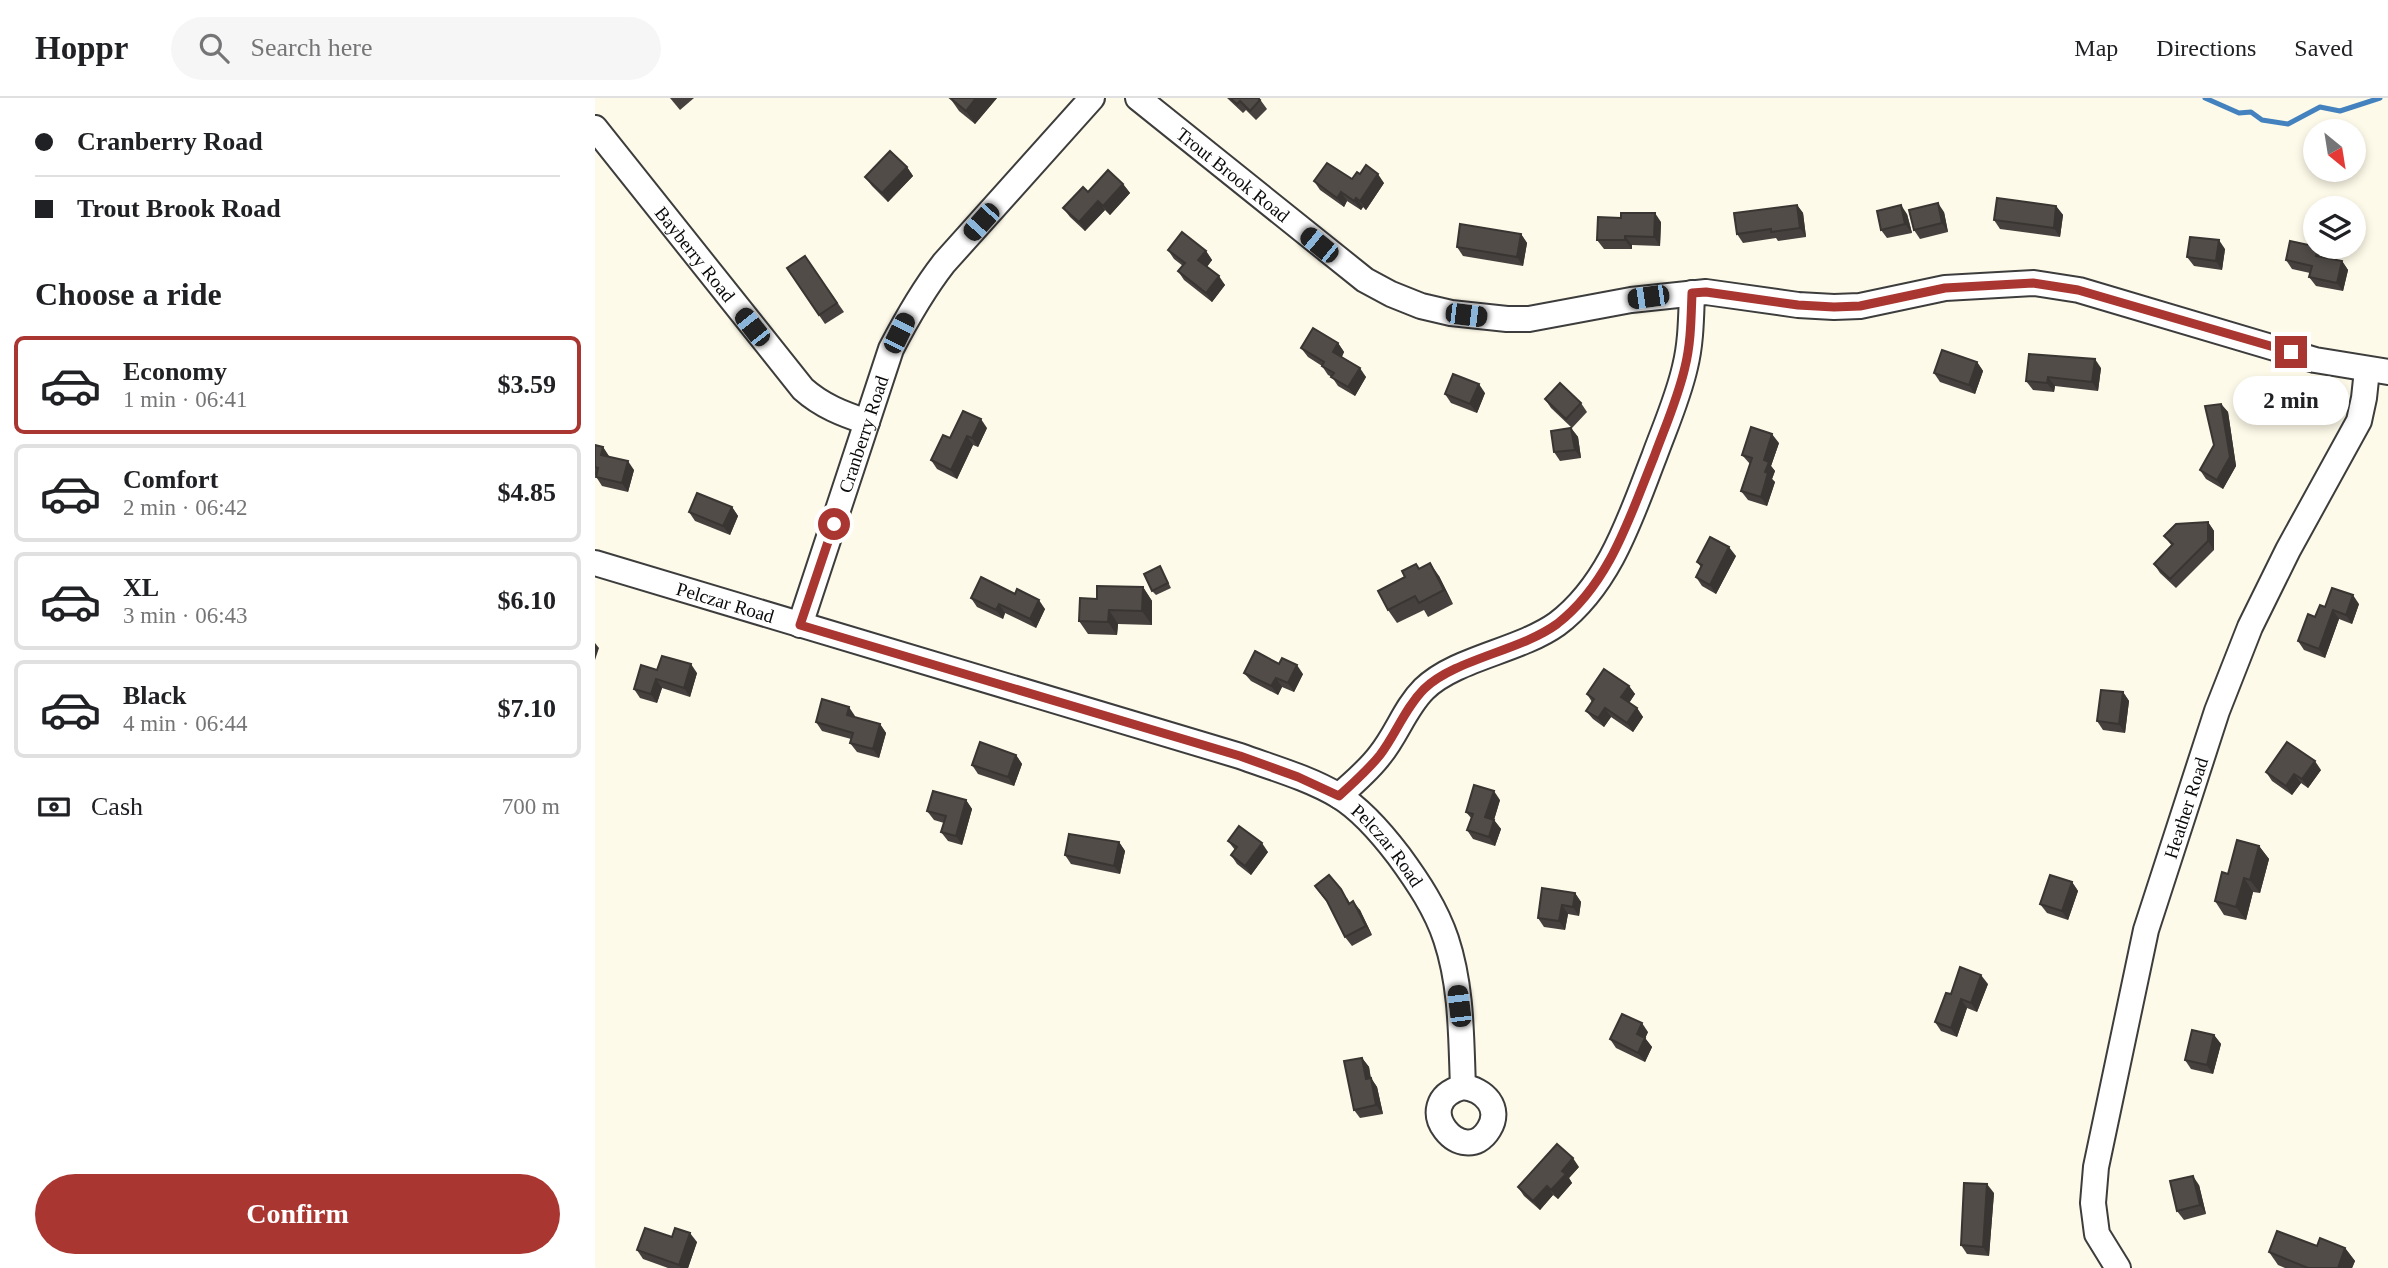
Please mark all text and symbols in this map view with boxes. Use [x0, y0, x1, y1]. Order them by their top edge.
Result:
search box [171, 17, 661, 80]
icon: search [195, 29, 233, 67]
text: Hoppr [35, 30, 129, 66]
text: Search here [251, 33, 373, 62]
text: Map [2074, 35, 2118, 61]
text: Directions [2156, 35, 2256, 61]
text: Saved [2294, 35, 2353, 61]
north arrow [2303, 119, 2366, 182]
map controls [2303, 119, 2366, 259]
street label: Trout Brook Road [1172, 123, 1294, 227]
text: Cranberry Road [77, 127, 263, 156]
text: Trout Brook Road [77, 194, 281, 223]
button: layers [2303, 196, 2366, 259]
car [960, 199, 1003, 245]
street label: Bayberry Road [651, 202, 739, 306]
car [1297, 224, 1342, 266]
text: Choose a ride [35, 276, 222, 312]
car [1626, 284, 1671, 310]
car [1444, 302, 1489, 328]
car [731, 304, 774, 350]
car [881, 310, 918, 356]
route end [2275, 336, 2307, 368]
icon: car [39, 354, 102, 417]
text: Economy [123, 357, 227, 386]
text: $3.59 [498, 370, 556, 399]
street label: Cranberry Road [834, 373, 893, 495]
callout: 2 min [2233, 376, 2349, 426]
text: 1 min · 06:41 [123, 387, 248, 412]
text: 2 min [2263, 388, 2319, 413]
icon: car [39, 462, 102, 525]
text: Comfort [123, 465, 218, 494]
text: $4.85 [498, 478, 556, 507]
text: 2 min · 06:42 [123, 495, 248, 520]
route start [818, 508, 850, 540]
icon: car [39, 570, 102, 633]
text: XL [123, 573, 159, 602]
street label: Pelczar Road [674, 578, 777, 627]
text: $6.10 [498, 586, 556, 615]
text: 3 min · 06:43 [123, 603, 248, 628]
icon: car [39, 678, 102, 741]
text: Black [123, 681, 187, 710]
text: $7.10 [498, 694, 556, 723]
text: 4 min · 06:44 [123, 711, 248, 736]
street label: Heather Road [2160, 754, 2212, 861]
icon: cash [35, 788, 73, 826]
text: Cash [91, 792, 143, 821]
text: 700 m [502, 794, 560, 819]
street label: Pelczar Road [1347, 800, 1428, 891]
car [1447, 984, 1472, 1028]
button: Confirm [35, 1174, 560, 1254]

